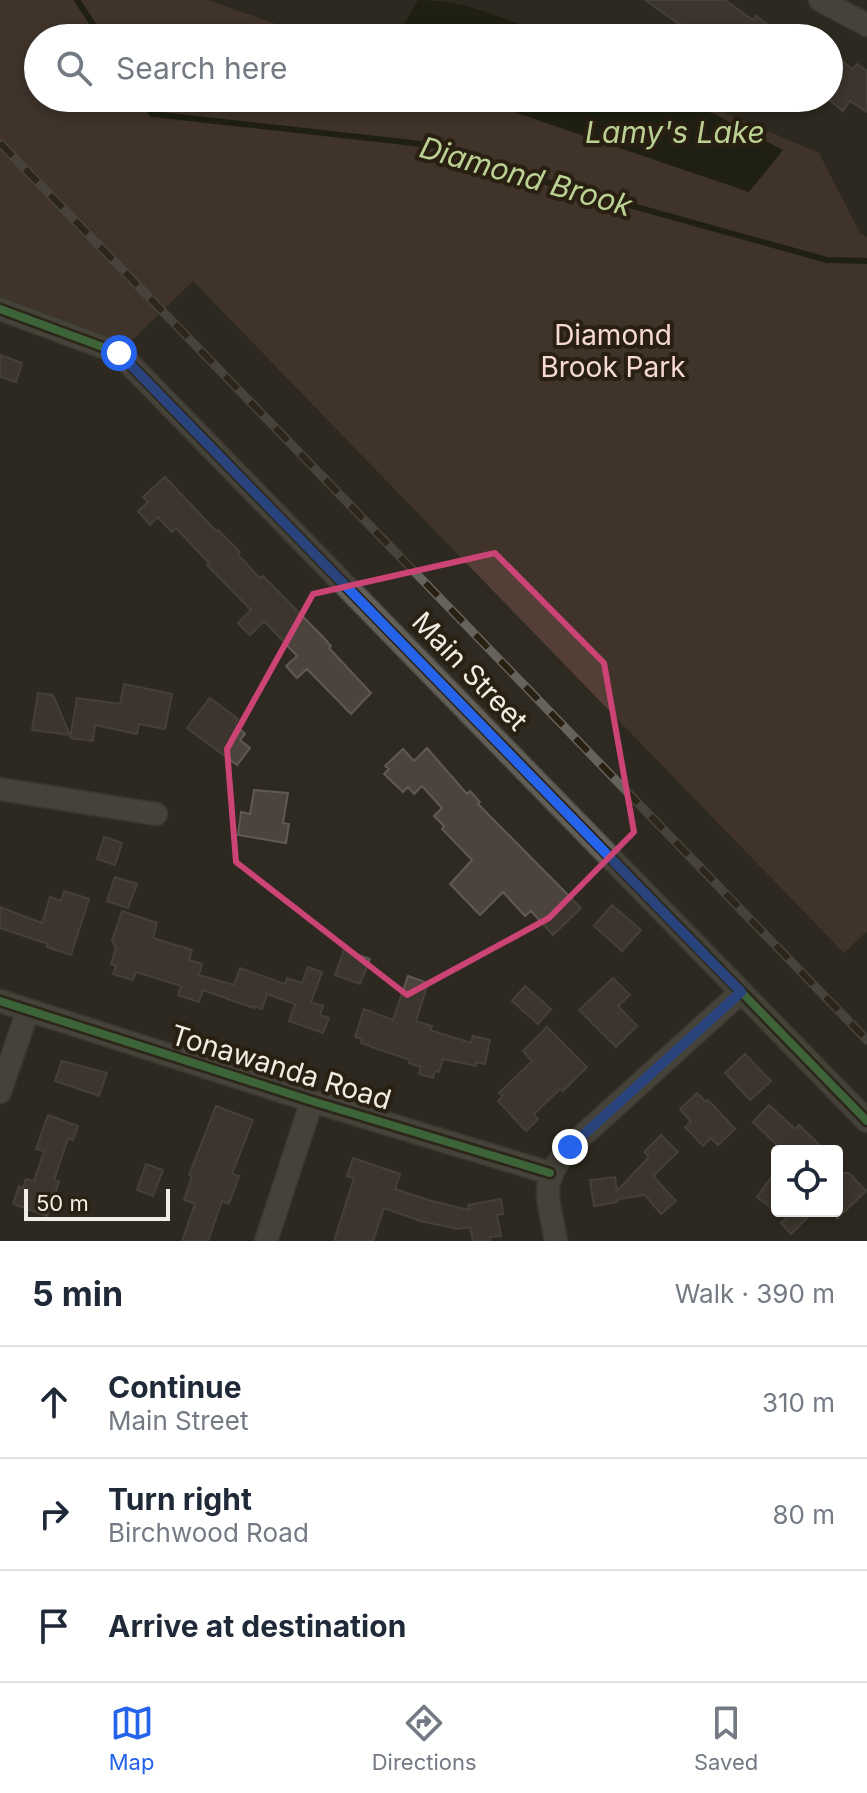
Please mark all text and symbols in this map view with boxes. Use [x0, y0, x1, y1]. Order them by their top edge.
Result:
search box [24, 24, 843, 112]
icon: search [52, 46, 96, 90]
text: Search here [116, 50, 288, 86]
water label: Lamy's Lake [585, 114, 765, 150]
water label: Diamond Brook [416, 128, 637, 224]
park label: Diamond Brook Park [540, 318, 686, 384]
route start [101, 335, 137, 371]
street label: Main Street [405, 605, 535, 737]
street label: Tonawanda Road [167, 1017, 395, 1117]
route end [552, 1129, 588, 1165]
map controls [771, 1145, 843, 1217]
button: locate [771, 1145, 843, 1217]
scale bar [24, 1185, 170, 1221]
text: 50 m [36, 1190, 89, 1216]
text: 5 min [32, 1273, 123, 1314]
text: Walk · 390 m [675, 1278, 835, 1309]
text: Continue [108, 1369, 242, 1405]
icon: ahead [32, 1380, 76, 1424]
text: 310 m [762, 1387, 835, 1418]
text: Main Street [108, 1405, 248, 1436]
text: Turn right [108, 1481, 252, 1517]
icon: right [32, 1492, 76, 1536]
text: 80 m [772, 1499, 835, 1530]
text: Birchwood Road [108, 1517, 309, 1548]
icon: arrive [32, 1604, 76, 1648]
text: Arrive at destination [108, 1608, 406, 1644]
tab: Map [109, 1701, 154, 1775]
tab: Directions [372, 1701, 477, 1775]
tab: Saved [694, 1701, 758, 1775]

